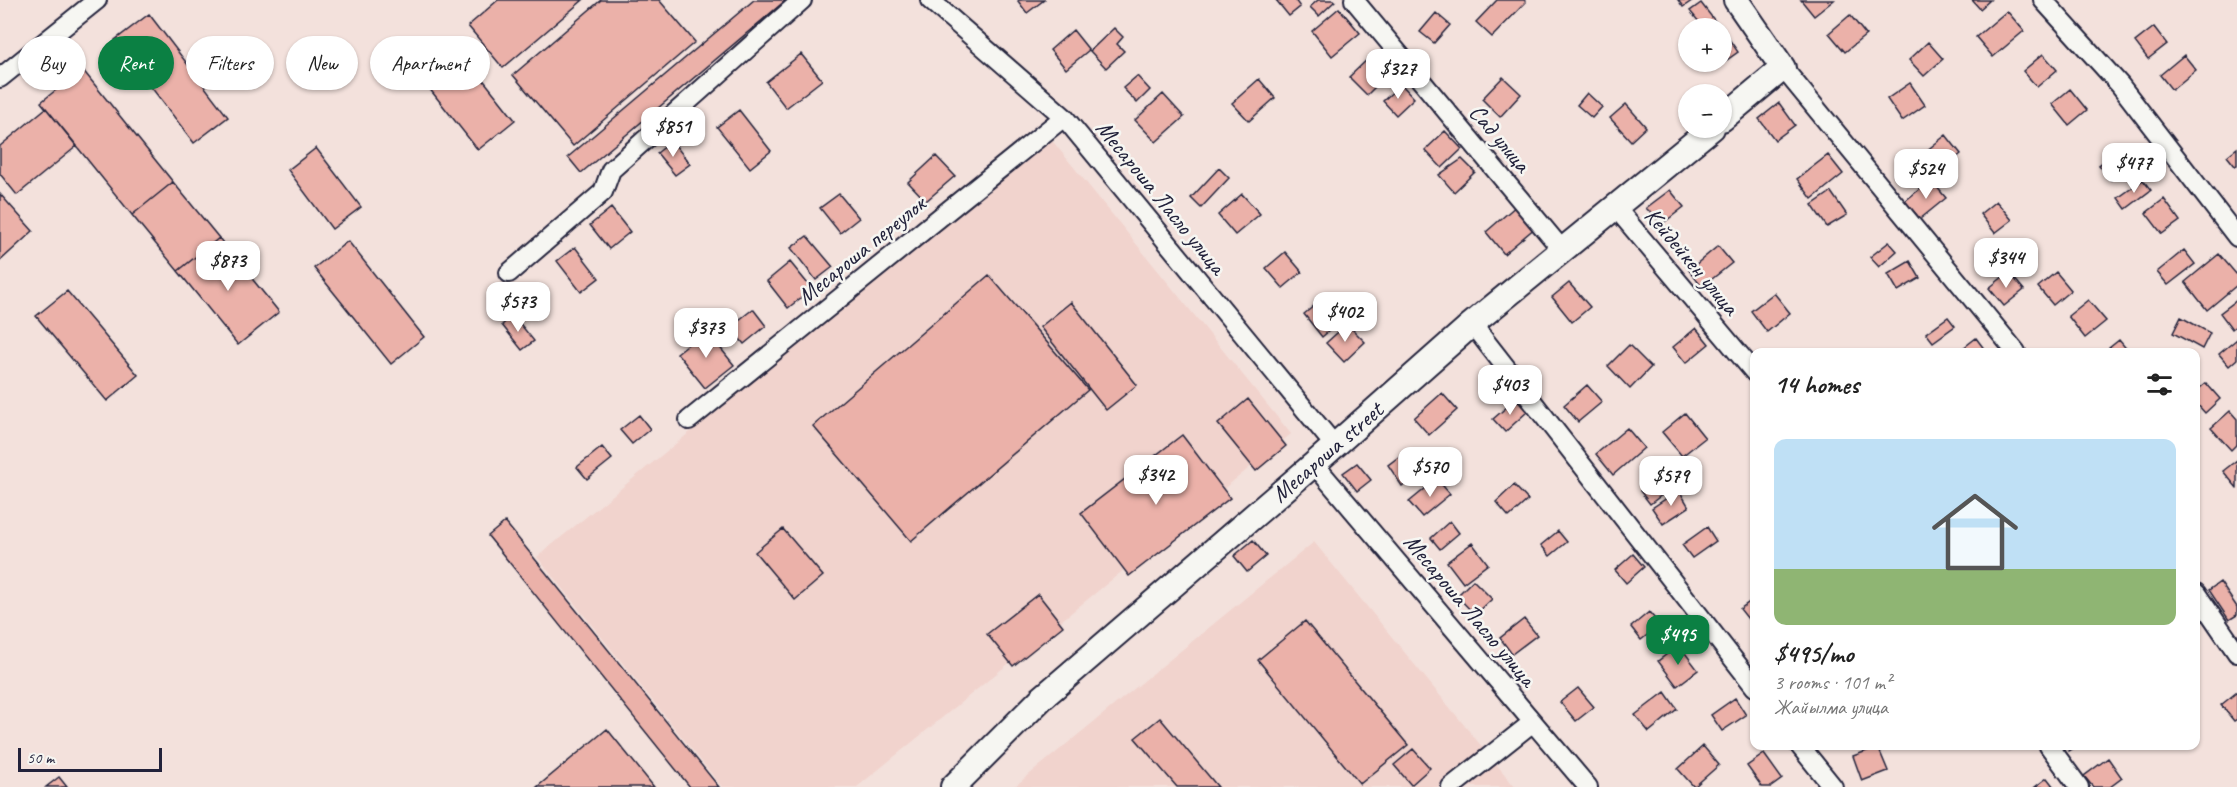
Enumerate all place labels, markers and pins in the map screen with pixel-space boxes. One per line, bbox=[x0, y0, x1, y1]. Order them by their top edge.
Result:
pin: $327 bbox=[1362, 49, 1434, 100]
pin: $851 bbox=[637, 107, 709, 158]
pin: $477 bbox=[2098, 143, 2170, 194]
pin: $524 bbox=[1890, 149, 1962, 200]
pin: $344 bbox=[1970, 238, 2042, 289]
pin: $873 bbox=[192, 241, 264, 292]
pin: $573 bbox=[482, 282, 554, 333]
pin: $402 bbox=[1309, 292, 1381, 343]
pin: $373 bbox=[670, 308, 742, 359]
pin: $403 bbox=[1474, 365, 1546, 416]
pin: $570 bbox=[1394, 447, 1466, 498]
pin: $342 bbox=[1120, 455, 1192, 506]
pin: $579 bbox=[1635, 456, 1707, 507]
pin: $495 bbox=[1642, 615, 1714, 666]

